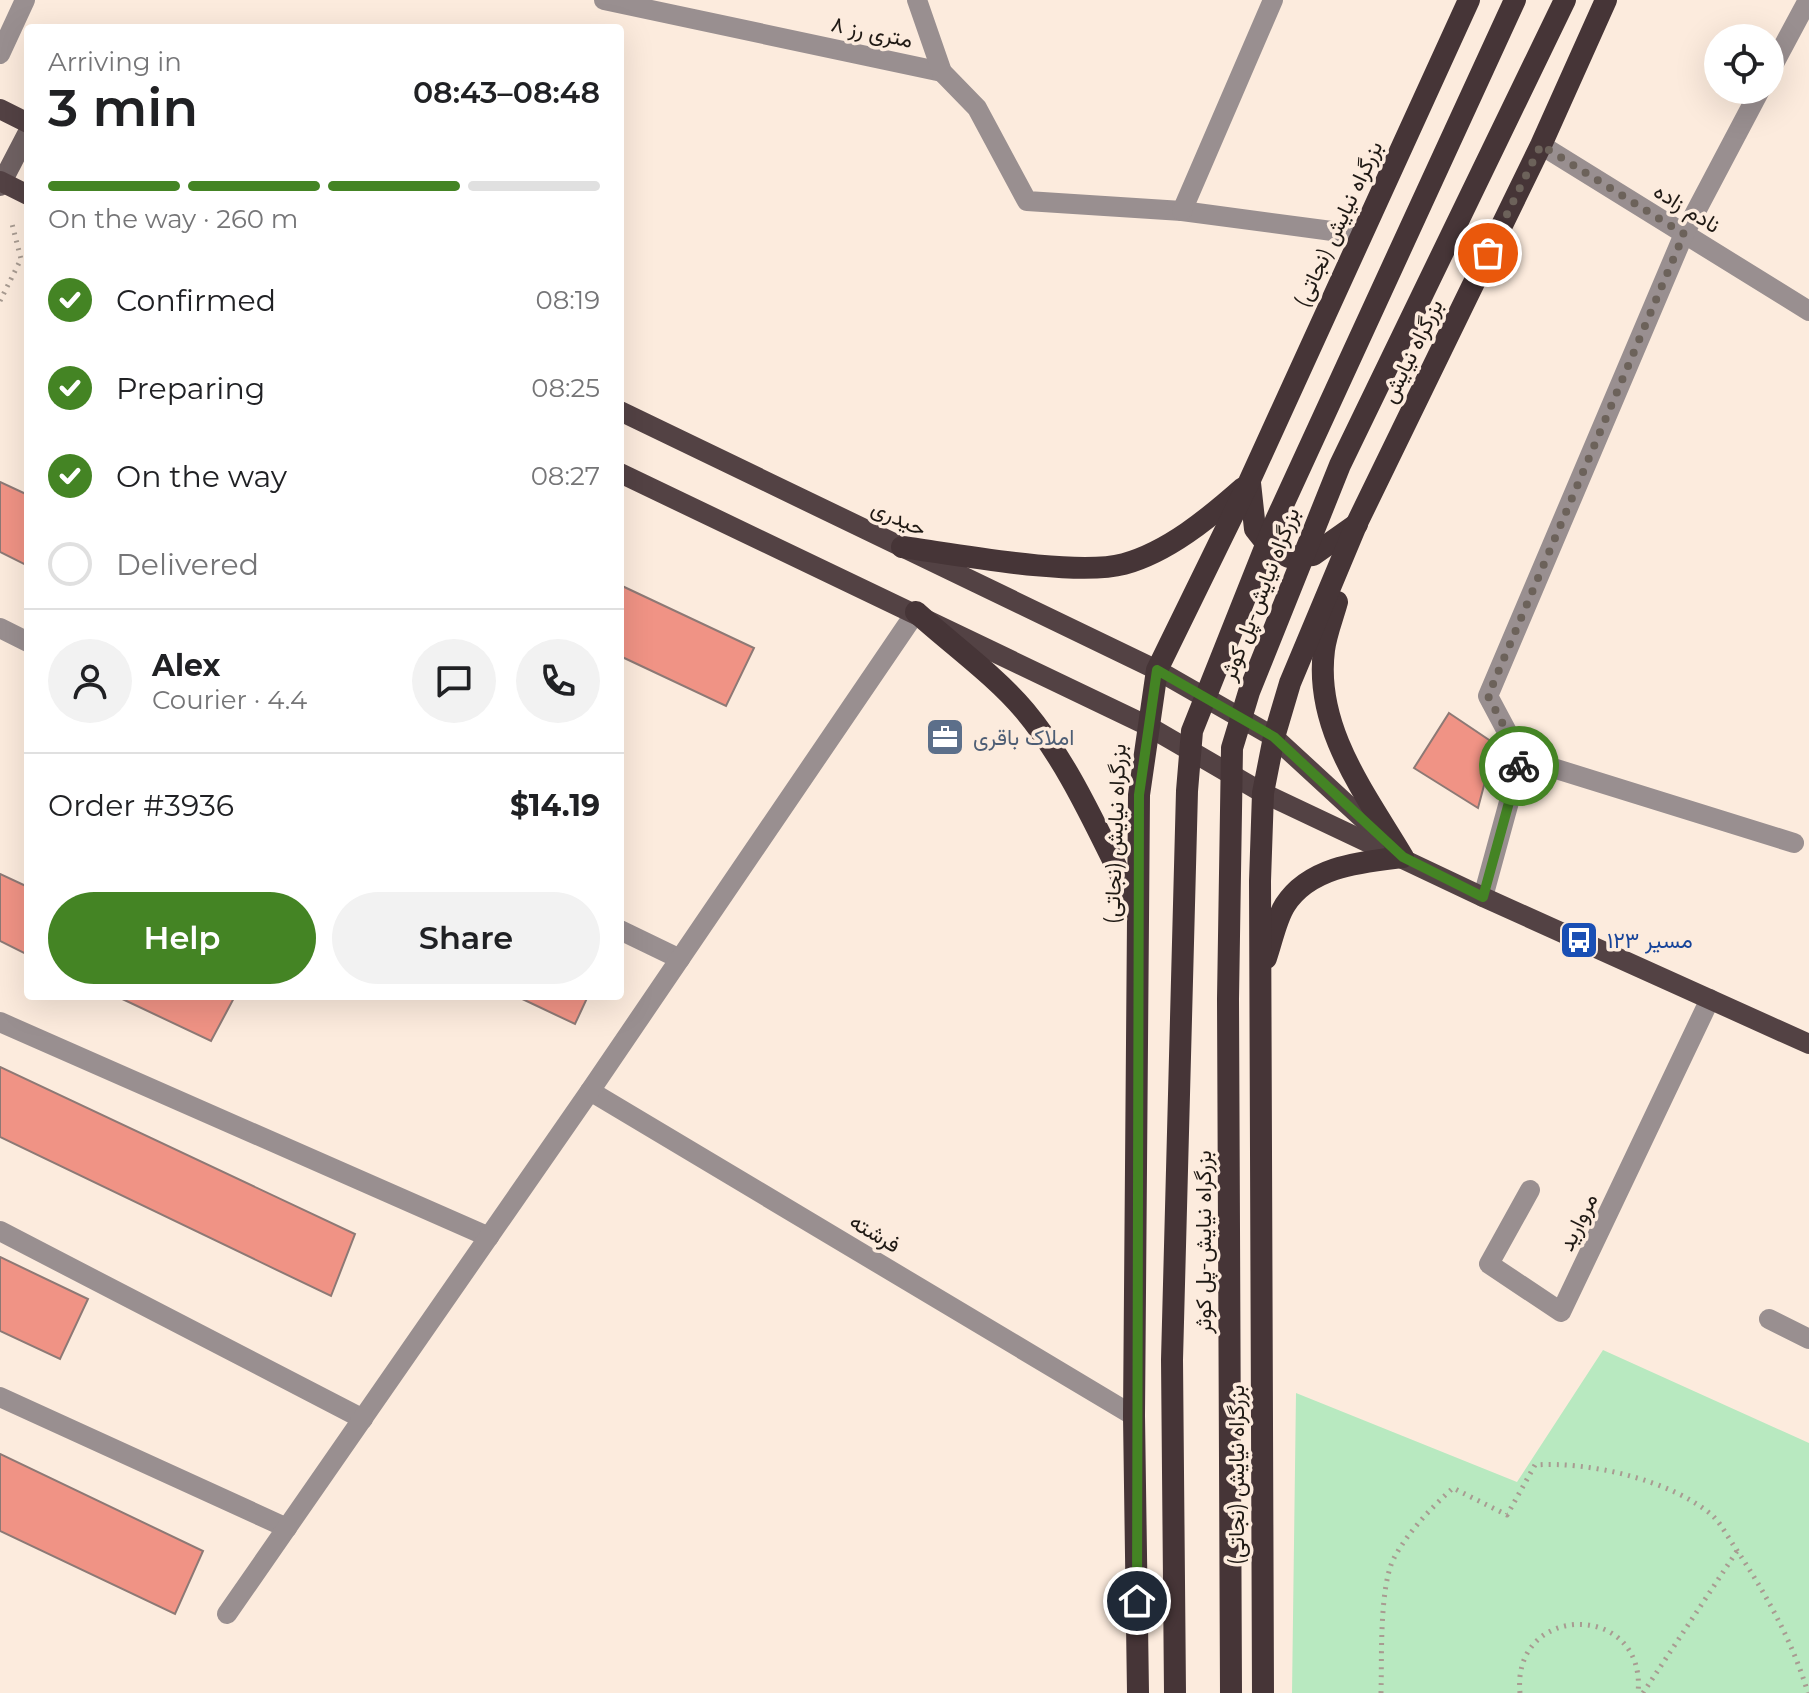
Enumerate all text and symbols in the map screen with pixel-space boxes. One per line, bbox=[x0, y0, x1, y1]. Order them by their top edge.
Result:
street label: ۸ متری رز bbox=[829, 10, 915, 54]
map controls bbox=[1704, 24, 1784, 104]
button: locate bbox=[1704, 24, 1784, 104]
text: Arriving in bbox=[48, 46, 182, 78]
text: 08:43–08:48 bbox=[413, 74, 600, 111]
text: 3 min bbox=[48, 76, 198, 139]
street label: بزرگراه نیایش (نجاتی) bbox=[1288, 137, 1388, 311]
street label: نادم زاده bbox=[1648, 177, 1725, 240]
text: On the way · 260 m bbox=[48, 203, 298, 235]
pin bbox=[1454, 219, 1522, 287]
icon: bag bbox=[1466, 231, 1510, 275]
icon: check bbox=[48, 278, 92, 322]
text: Confirmed bbox=[116, 282, 276, 319]
text: 08:19 bbox=[535, 284, 600, 316]
street label: بزرگراه نیایش bbox=[1375, 295, 1449, 407]
icon: check bbox=[48, 366, 92, 410]
text: Preparing bbox=[116, 370, 265, 407]
text: 08:25 bbox=[531, 372, 600, 404]
icon: check bbox=[48, 454, 92, 498]
text: On the way bbox=[116, 458, 287, 495]
text: 08:27 bbox=[531, 460, 600, 492]
street label: حیدری bbox=[867, 494, 931, 542]
street label: بزرگراه نیایش-پل کوثر bbox=[1214, 504, 1306, 686]
text: Delivered bbox=[116, 546, 259, 583]
button: person bbox=[48, 639, 132, 723]
button: chat bbox=[412, 639, 496, 723]
button: phone bbox=[516, 639, 600, 723]
text: Alex bbox=[152, 647, 220, 684]
text: Courier · 4.4 bbox=[152, 684, 307, 716]
office icon: املاک باقری bbox=[924, 716, 966, 758]
place label: املاک باقری bbox=[973, 724, 1074, 751]
courier bbox=[1479, 726, 1559, 806]
street label: بزرگراه نیایش (نجاتی) bbox=[1098, 743, 1132, 925]
icon: bike bbox=[1497, 744, 1541, 788]
text: Order #3936 bbox=[48, 787, 234, 824]
text: $14.19 bbox=[510, 787, 600, 824]
button: Help bbox=[48, 892, 316, 984]
button: Share bbox=[332, 892, 600, 984]
bus stop icon: مسیر ۱۲۳ bbox=[1558, 919, 1600, 961]
place label: مسیر ۱۲۳ bbox=[1607, 927, 1693, 954]
street label: بزرگراه نیایش-پل کوثر bbox=[1190, 1150, 1218, 1335]
street label: مروارید bbox=[1553, 1189, 1603, 1255]
street label: فرشته bbox=[845, 1208, 905, 1258]
street label: بزرگراه نیایش (نجاتی) bbox=[1223, 1385, 1250, 1565]
pin bbox=[1103, 1567, 1171, 1635]
icon: home bbox=[1115, 1579, 1159, 1623]

